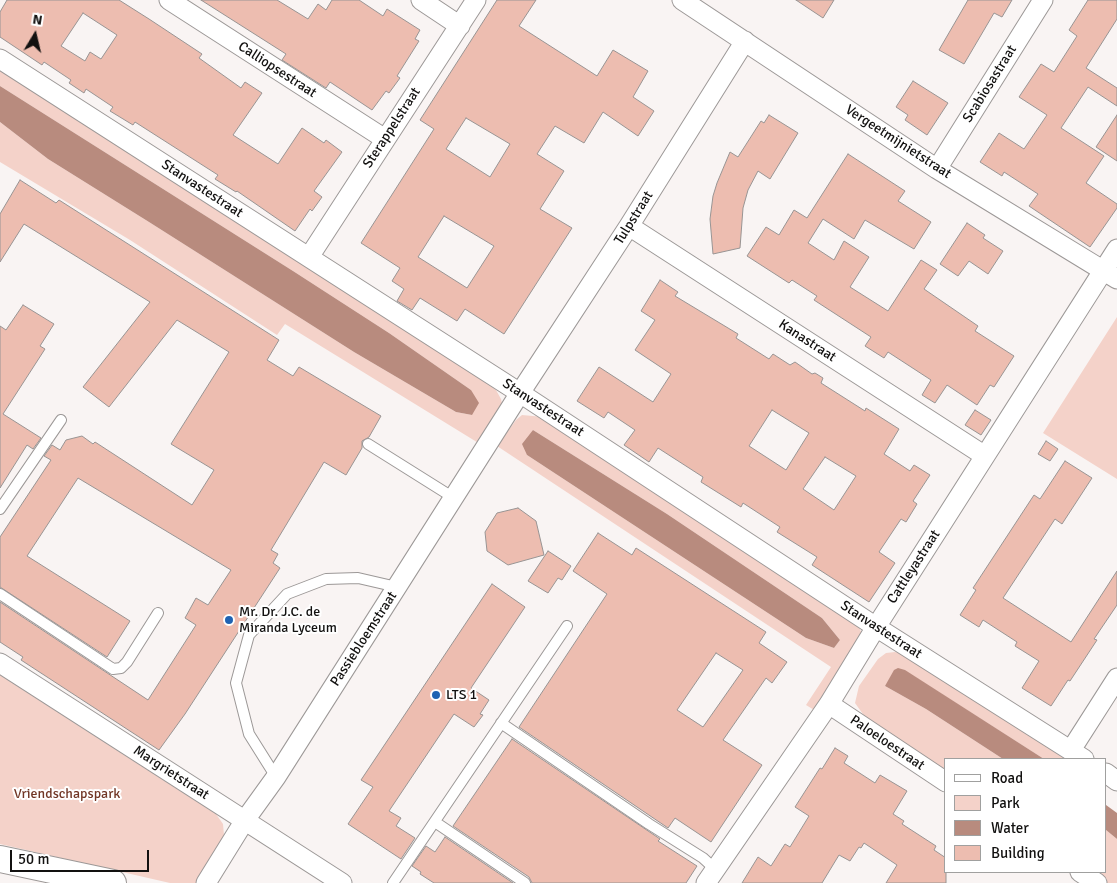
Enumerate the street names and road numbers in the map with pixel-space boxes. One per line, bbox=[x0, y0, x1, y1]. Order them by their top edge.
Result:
street label: Calliopsestraat bbox=[235, 38, 319, 102]
street label: Scabiosastraat bbox=[960, 42, 1020, 126]
street label: Sterappelstraat bbox=[360, 85, 424, 171]
street label: Vergeetmijnietstraat bbox=[842, 101, 954, 183]
street label: Stanvastestraat bbox=[158, 156, 246, 222]
street label: Tulpstraat bbox=[611, 188, 657, 248]
street label: Kanastraat bbox=[775, 316, 839, 366]
street label: Stanvastestraat bbox=[499, 375, 587, 441]
street label: Cattleyastraat bbox=[884, 527, 944, 607]
street label: Passiebloemstraat bbox=[327, 588, 401, 690]
street label: Stanvastestraat bbox=[837, 597, 925, 663]
street label: Paloeloestraat bbox=[847, 712, 927, 774]
street label: Margrietstraat bbox=[130, 742, 212, 804]

